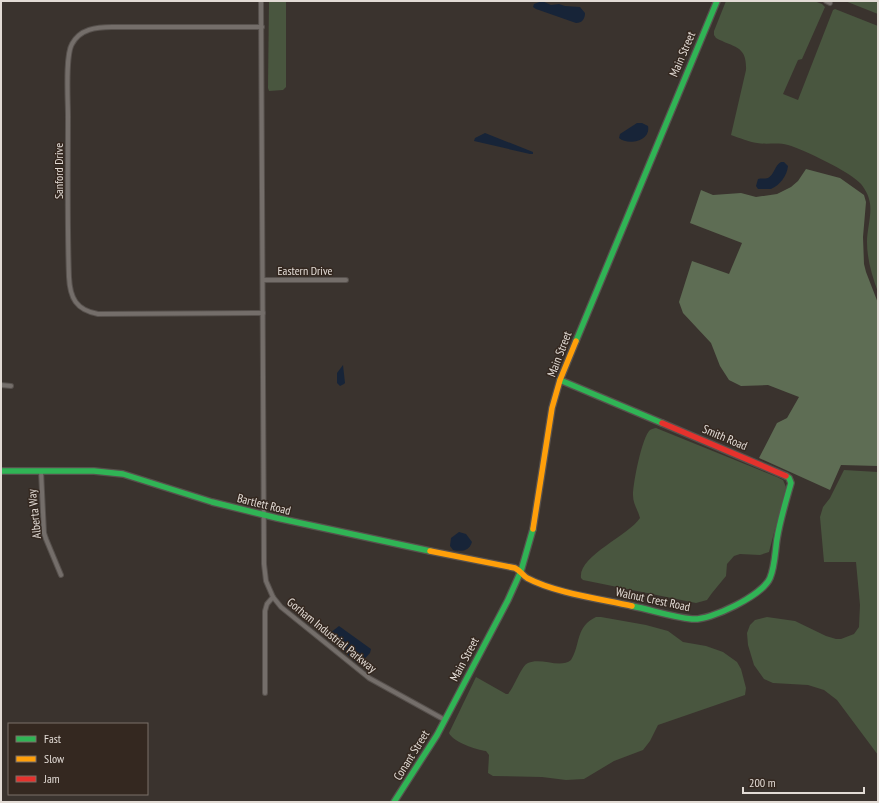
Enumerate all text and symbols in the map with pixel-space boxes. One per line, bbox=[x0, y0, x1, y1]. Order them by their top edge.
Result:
street label: Main Street bbox=[666, 28, 698, 79]
street label: Sanford Drive bbox=[51, 143, 66, 199]
street label: Eastern Drive bbox=[277, 263, 333, 278]
street label: Main Street bbox=[543, 328, 575, 379]
street label: Smith Road bbox=[700, 421, 750, 453]
street label: Alberta Way bbox=[24, 488, 44, 539]
street label: Bartlett Road bbox=[236, 490, 292, 518]
street label: Walnut Crest Road bbox=[615, 584, 691, 614]
street label: Gorham Industrial Parkway bbox=[284, 594, 380, 676]
street label: Main Street bbox=[446, 634, 482, 684]
legend bbox=[8, 723, 148, 795]
street label: Conant Street bbox=[390, 727, 433, 783]
text: Fast bbox=[44, 731, 62, 746]
text: Slow bbox=[44, 751, 65, 766]
scale bar bbox=[743, 769, 864, 795]
text: Jam bbox=[43, 771, 60, 786]
text: 200 m bbox=[749, 775, 776, 790]

